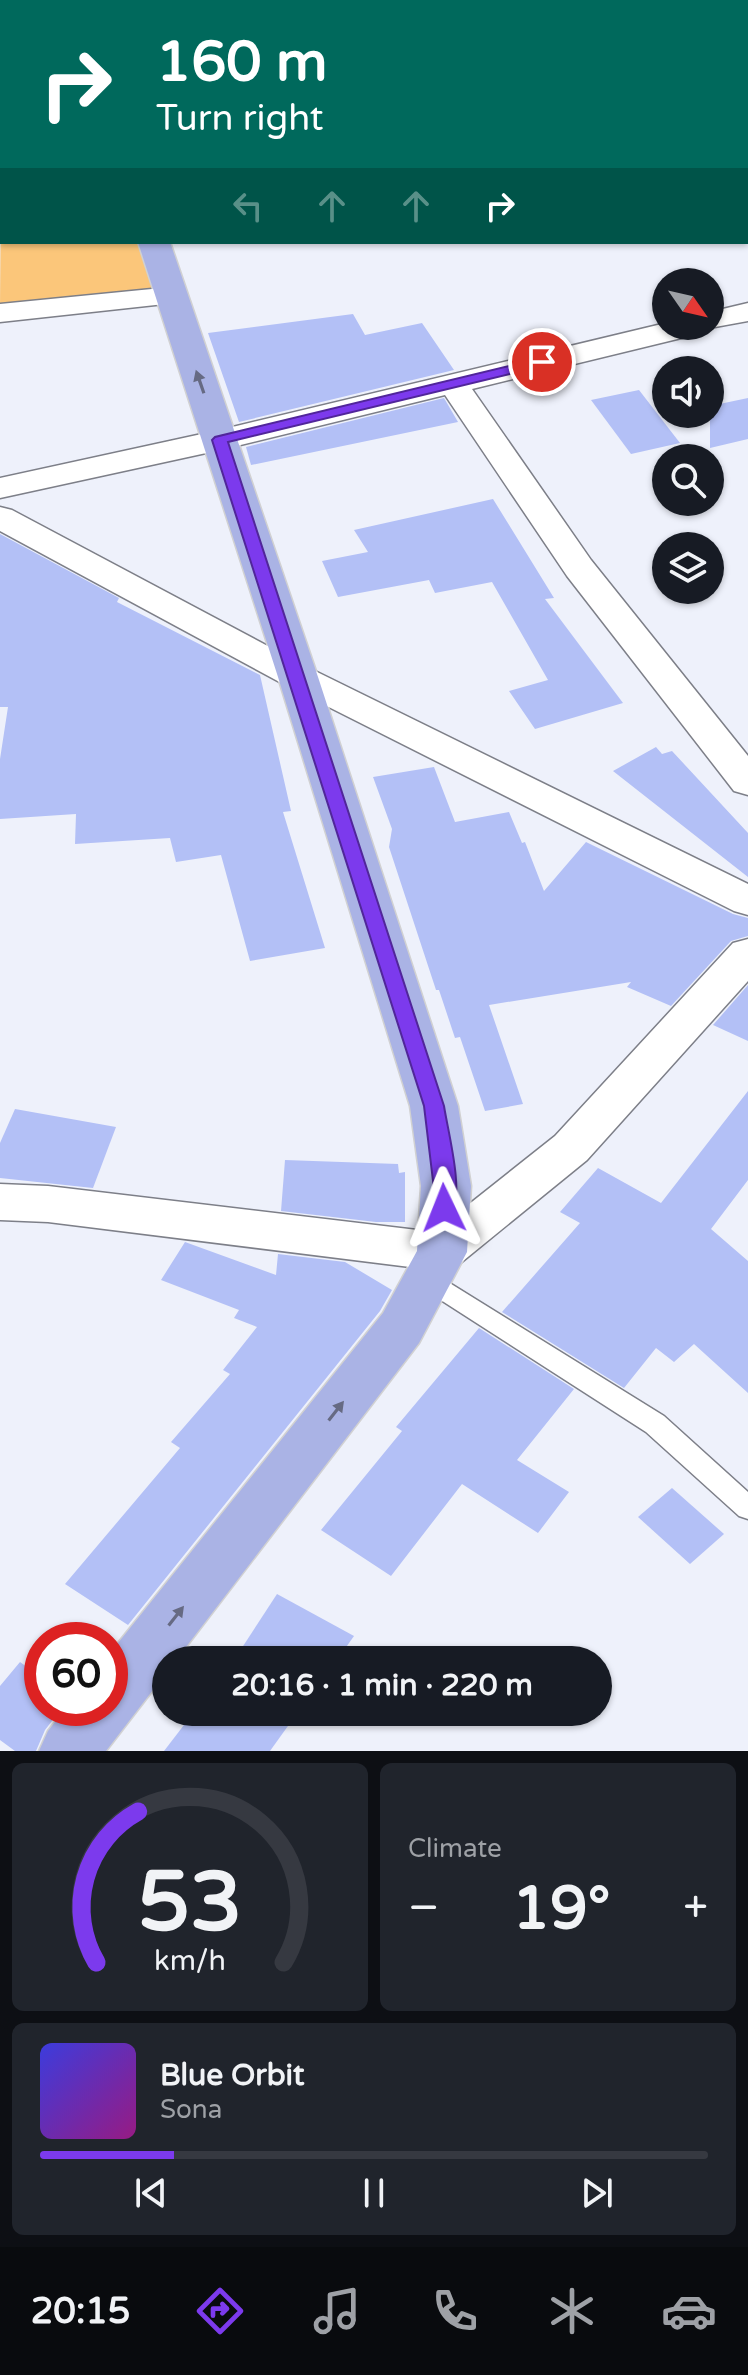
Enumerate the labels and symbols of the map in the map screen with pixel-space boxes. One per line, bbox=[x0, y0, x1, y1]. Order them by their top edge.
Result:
north arrow bbox=[652, 268, 724, 340]
pin bbox=[508, 328, 576, 396]
one-way arrow bbox=[194, 369, 206, 393]
position arrow bbox=[402, 1166, 486, 1250]
one-way arrow bbox=[328, 1401, 344, 1421]
one-way arrow bbox=[167, 1606, 183, 1626]
speed limit sign: 60 bbox=[24, 1622, 128, 1726]

